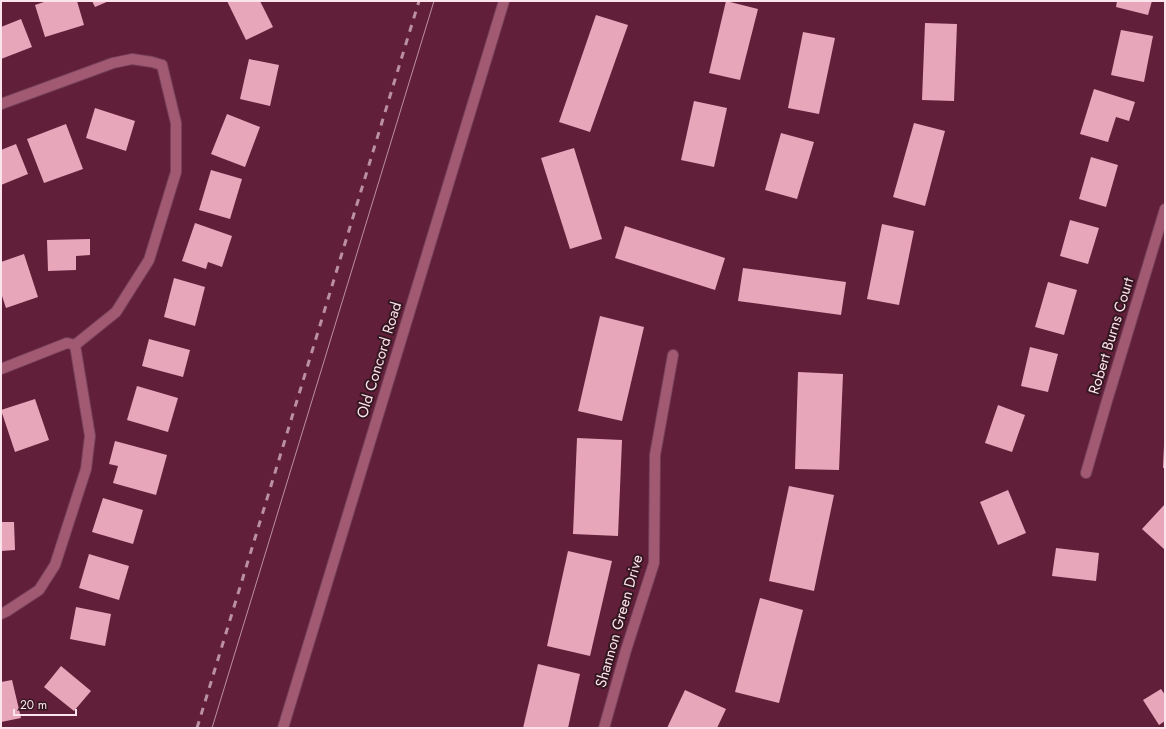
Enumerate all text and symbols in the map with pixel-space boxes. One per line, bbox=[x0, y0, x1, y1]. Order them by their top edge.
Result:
street label: Robert Burns Court bbox=[1083, 275, 1139, 397]
street label: Old Concord Road bbox=[351, 299, 407, 421]
street label: Shannon Green Drive bbox=[589, 552, 649, 690]
scale bar bbox=[14, 691, 76, 717]
text: 20 m bbox=[20, 696, 47, 714]

